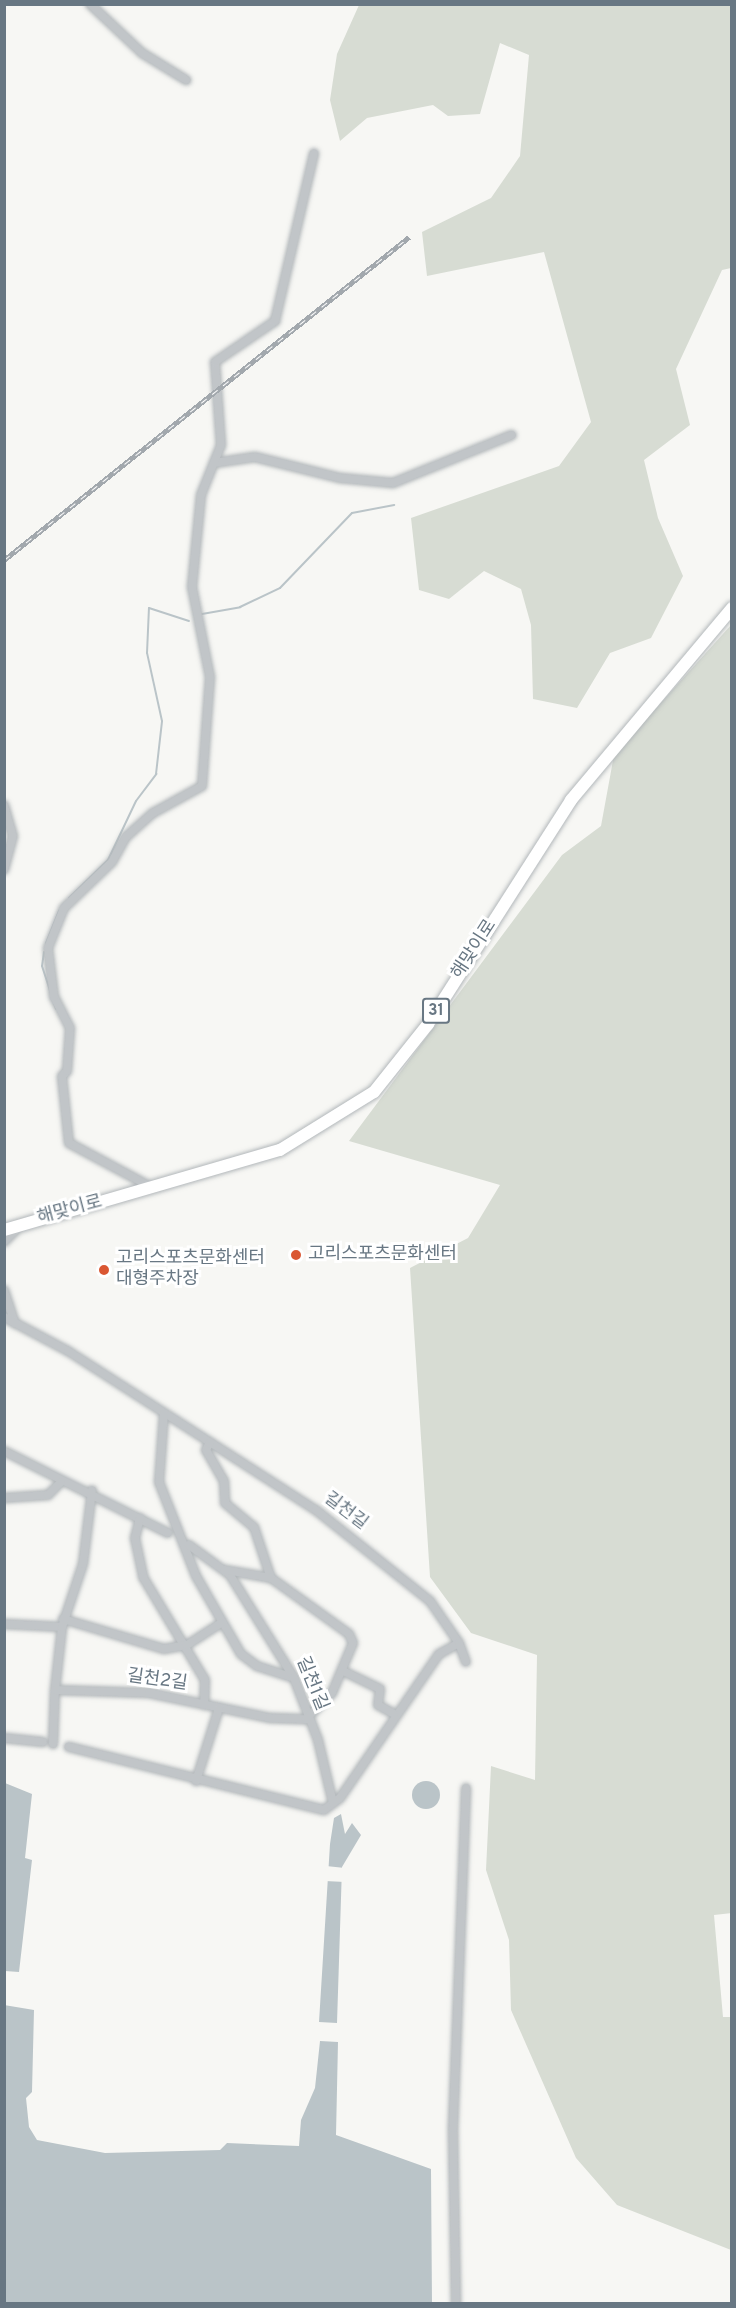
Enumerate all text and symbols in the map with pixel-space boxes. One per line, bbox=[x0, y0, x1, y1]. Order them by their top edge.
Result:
street label: 해맞이로 bbox=[448, 916, 502, 984]
road number: 31 bbox=[421, 998, 451, 1024]
street label: 해맞이로 bbox=[35, 1192, 105, 1230]
place label: 고리스포츠문화센터 bbox=[308, 1244, 457, 1266]
marker: 고리스포츠문화센터 bbox=[289, 1248, 303, 1262]
place label: 고리스포츠문화센터 대형주차장 bbox=[116, 1249, 265, 1292]
marker: 고리스포츠문화센터 대형주차장 bbox=[97, 1263, 111, 1277]
street label: 길천길 bbox=[319, 1488, 371, 1536]
street label: 길천1길 bbox=[290, 1654, 332, 1714]
street label: 길천2길 bbox=[125, 1666, 189, 1696]

